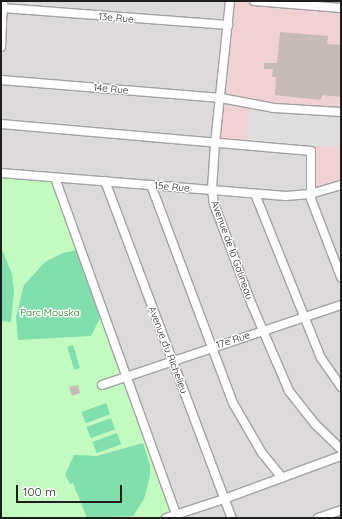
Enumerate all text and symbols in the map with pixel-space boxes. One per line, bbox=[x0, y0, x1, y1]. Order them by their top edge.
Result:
street label: 13e Rue bbox=[98, 10, 134, 26]
street label: 14e Rue bbox=[93, 81, 129, 97]
street label: 15e Rue bbox=[154, 179, 190, 195]
street label: Avenue de la Gatineau bbox=[209, 199, 255, 301]
street label: Avenue du Richelieu bbox=[146, 305, 190, 395]
park label: Parc Mouska bbox=[20, 307, 80, 319]
street label: 17e Rue bbox=[214, 329, 252, 351]
scale bar bbox=[18, 477, 124, 503]
text: 100 m bbox=[23, 484, 56, 499]

